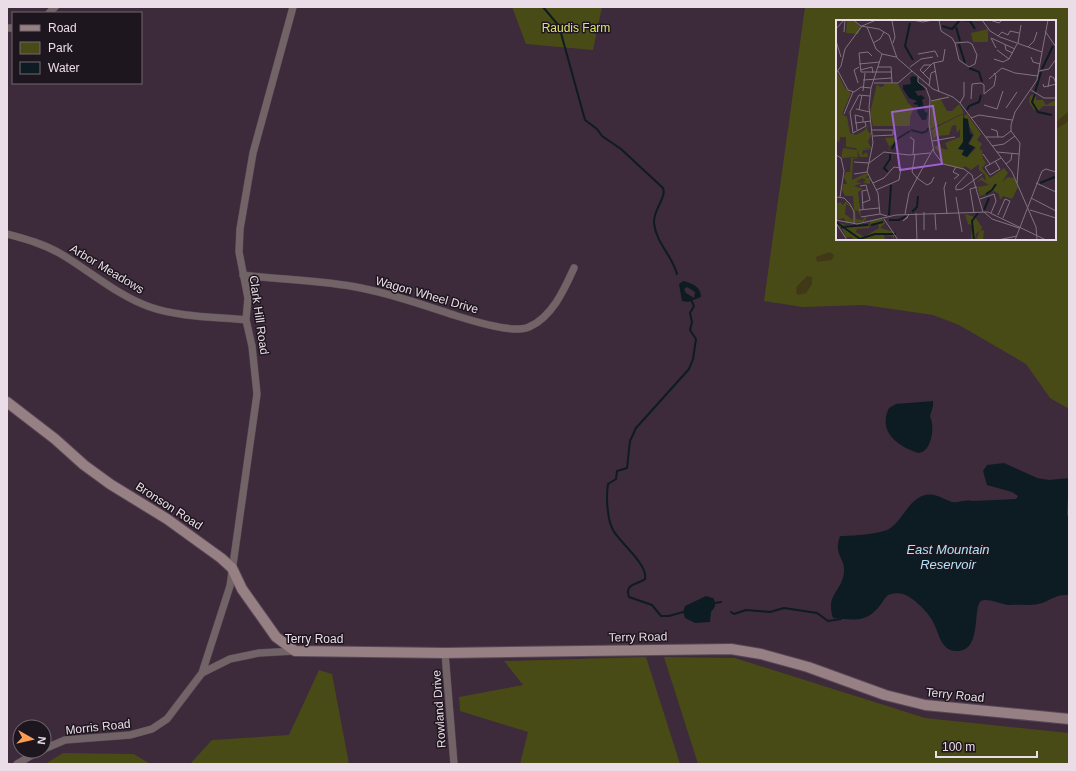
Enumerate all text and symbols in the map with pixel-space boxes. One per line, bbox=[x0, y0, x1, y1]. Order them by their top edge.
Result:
legend bbox=[12, 12, 142, 84]
inset map bbox=[836, 20, 1056, 240]
text: Road bbox=[48, 21, 77, 35]
park label: Raudis Farm bbox=[542, 21, 610, 35]
text: Park bbox=[48, 41, 74, 55]
text: Water bbox=[48, 61, 80, 75]
street label: Arbor Meadows bbox=[67, 241, 147, 297]
street label: Clark Hill Road bbox=[246, 274, 272, 356]
street label: Wagon Wheel Drive bbox=[374, 274, 480, 316]
street label: Bronson Road bbox=[133, 479, 205, 533]
water label: East Mountain Reservoir bbox=[906, 542, 990, 572]
street label: Terry Road bbox=[609, 629, 667, 645]
street label: Terry Road bbox=[285, 632, 343, 646]
street label: Rowland Drive bbox=[429, 669, 449, 748]
street label: Terry Road bbox=[925, 685, 985, 705]
street label: Morris Road bbox=[65, 717, 131, 737]
north arrow bbox=[12, 719, 52, 759]
scale bar bbox=[936, 733, 1037, 759]
text: N bbox=[35, 736, 48, 745]
text: 100 m bbox=[942, 740, 975, 754]

